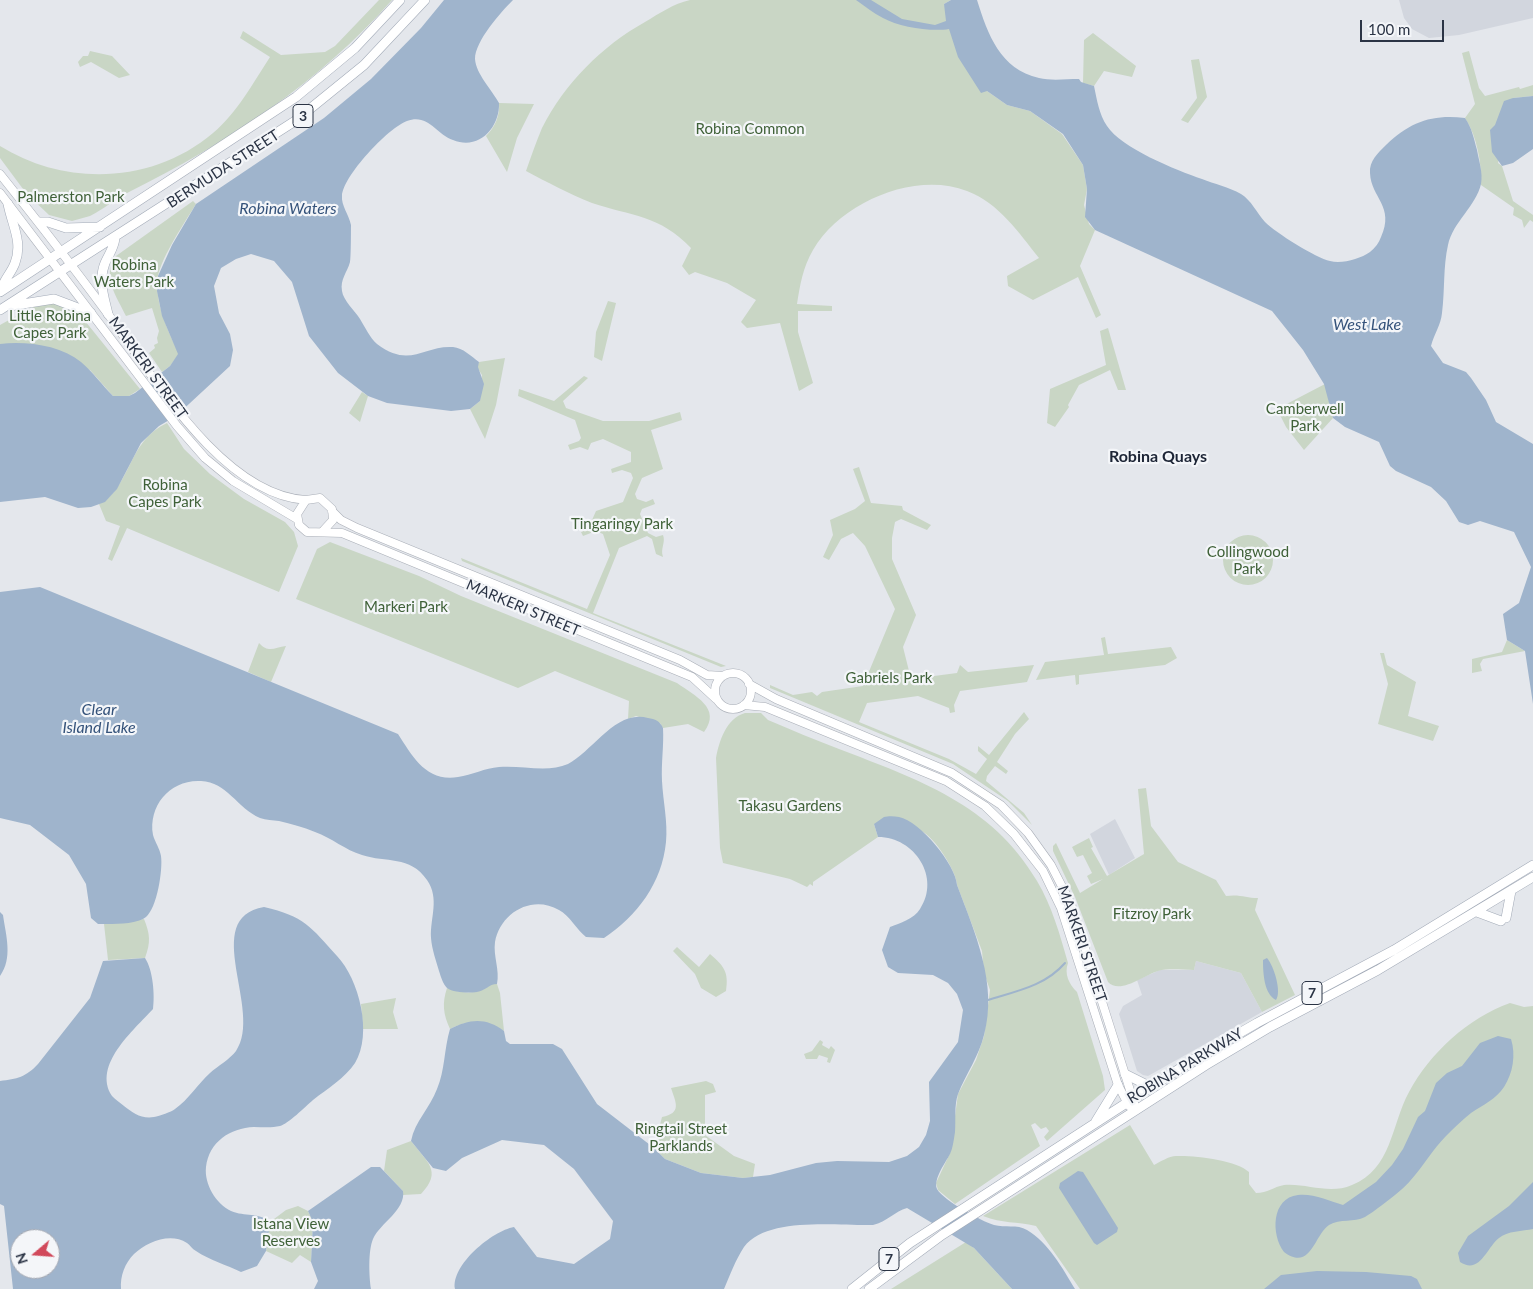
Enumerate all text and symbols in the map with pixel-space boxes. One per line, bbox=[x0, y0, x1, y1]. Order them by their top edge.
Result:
scale bar bbox=[1363, 10, 1447, 42]
text: 100 m bbox=[1368, 20, 1410, 38]
road number: 3 bbox=[293, 104, 313, 128]
park label: Robina Common bbox=[695, 120, 805, 138]
street label: BERMUDA STREET bbox=[163, 126, 283, 212]
park label: Palmerston Park bbox=[17, 188, 125, 206]
water label: Robina Waters bbox=[239, 199, 337, 219]
park label: Robina Waters Park bbox=[94, 256, 174, 291]
park label: Little Robina Capes Park bbox=[9, 307, 91, 342]
street label: MARKERI STREET bbox=[105, 313, 191, 423]
water label: West Lake bbox=[1333, 315, 1401, 335]
park label: Camberwell Park bbox=[1266, 400, 1344, 435]
district label: Robina Quays bbox=[1109, 447, 1207, 467]
park label: Robina Capes Park bbox=[128, 476, 202, 511]
park label: Tingaringy Park bbox=[571, 515, 673, 533]
park label: Collingwood Park bbox=[1207, 543, 1289, 578]
street label: MARKERI STREET bbox=[463, 576, 583, 640]
park label: Markeri Park bbox=[364, 598, 448, 616]
park label: Gabriels Park bbox=[846, 669, 932, 687]
water label: Clear Island Lake bbox=[62, 700, 136, 738]
park label: Takasu Gardens bbox=[738, 797, 842, 815]
street label: MARKERI STREET bbox=[1054, 883, 1110, 1005]
park label: Fitzroy Park bbox=[1113, 905, 1191, 923]
road number: 7 bbox=[1302, 981, 1322, 1004]
street label: ROBINA PARKWAY bbox=[1124, 1024, 1246, 1108]
park label: Ringtail Street Parklands bbox=[635, 1120, 727, 1155]
park label: Istana View Reserves bbox=[253, 1215, 329, 1250]
north arrow bbox=[10, 1229, 60, 1279]
road number: 7 bbox=[879, 1248, 899, 1270]
text: N bbox=[11, 1251, 31, 1266]

